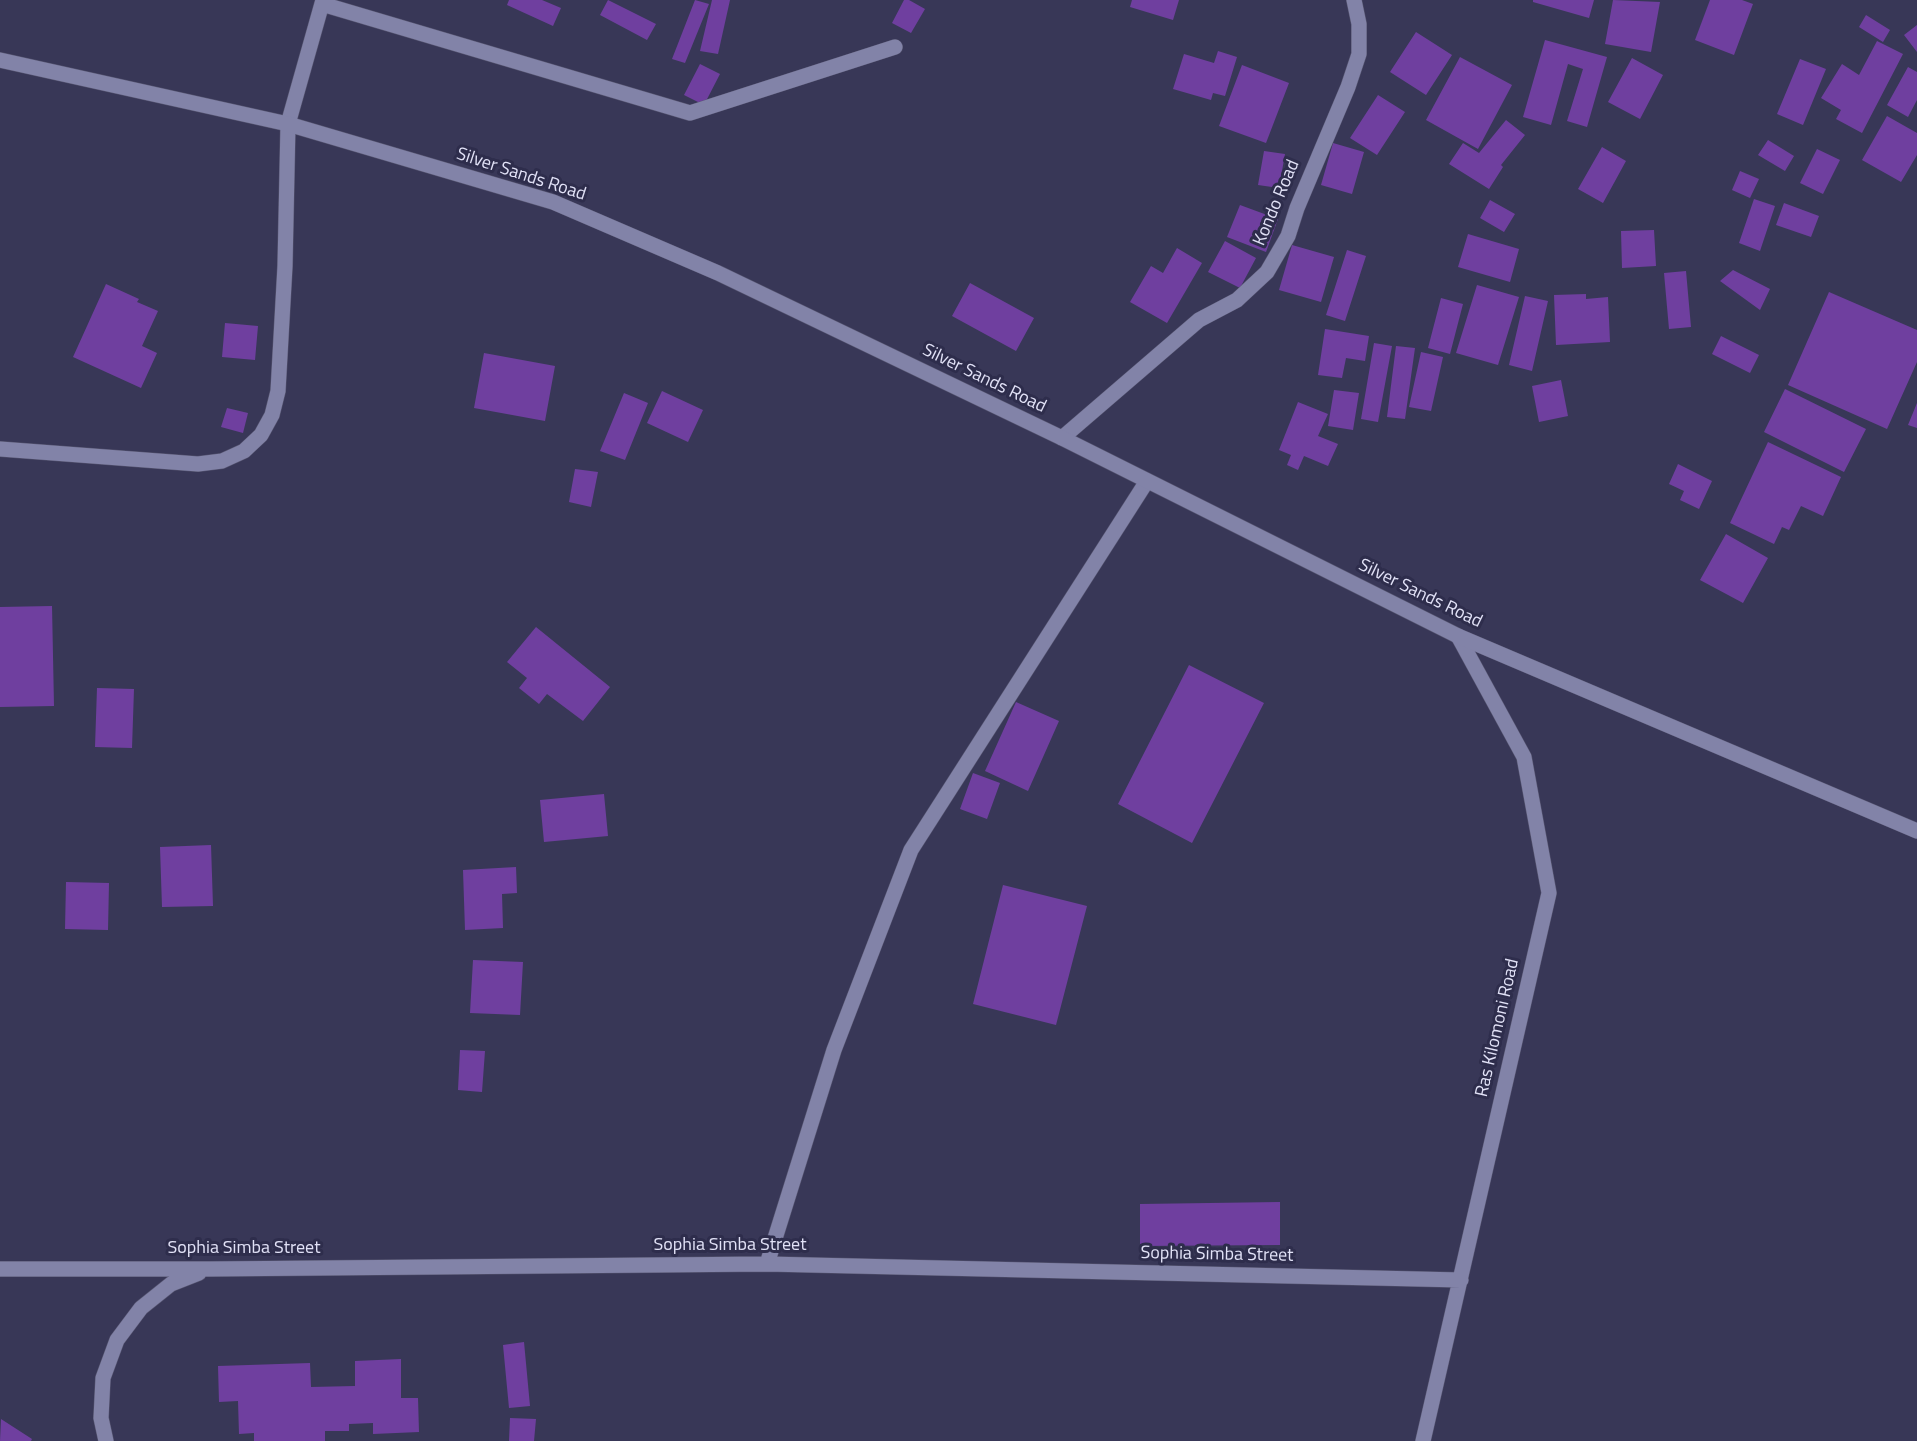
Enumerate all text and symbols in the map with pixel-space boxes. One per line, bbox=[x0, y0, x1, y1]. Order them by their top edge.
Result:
street label: Silver Sands Road bbox=[454, 144, 588, 206]
street label: Kondo Road bbox=[1249, 157, 1305, 249]
street label: Silver Sands Road bbox=[919, 340, 1049, 418]
street label: Silver Sands Road bbox=[1355, 555, 1485, 633]
street label: Ras Kilomoni Road bbox=[1472, 957, 1524, 1099]
street label: Sophia Simba Street bbox=[654, 1235, 806, 1257]
street label: Sophia Simba Street bbox=[168, 1238, 320, 1260]
street label: Sophia Simba Street bbox=[1140, 1243, 1294, 1267]

